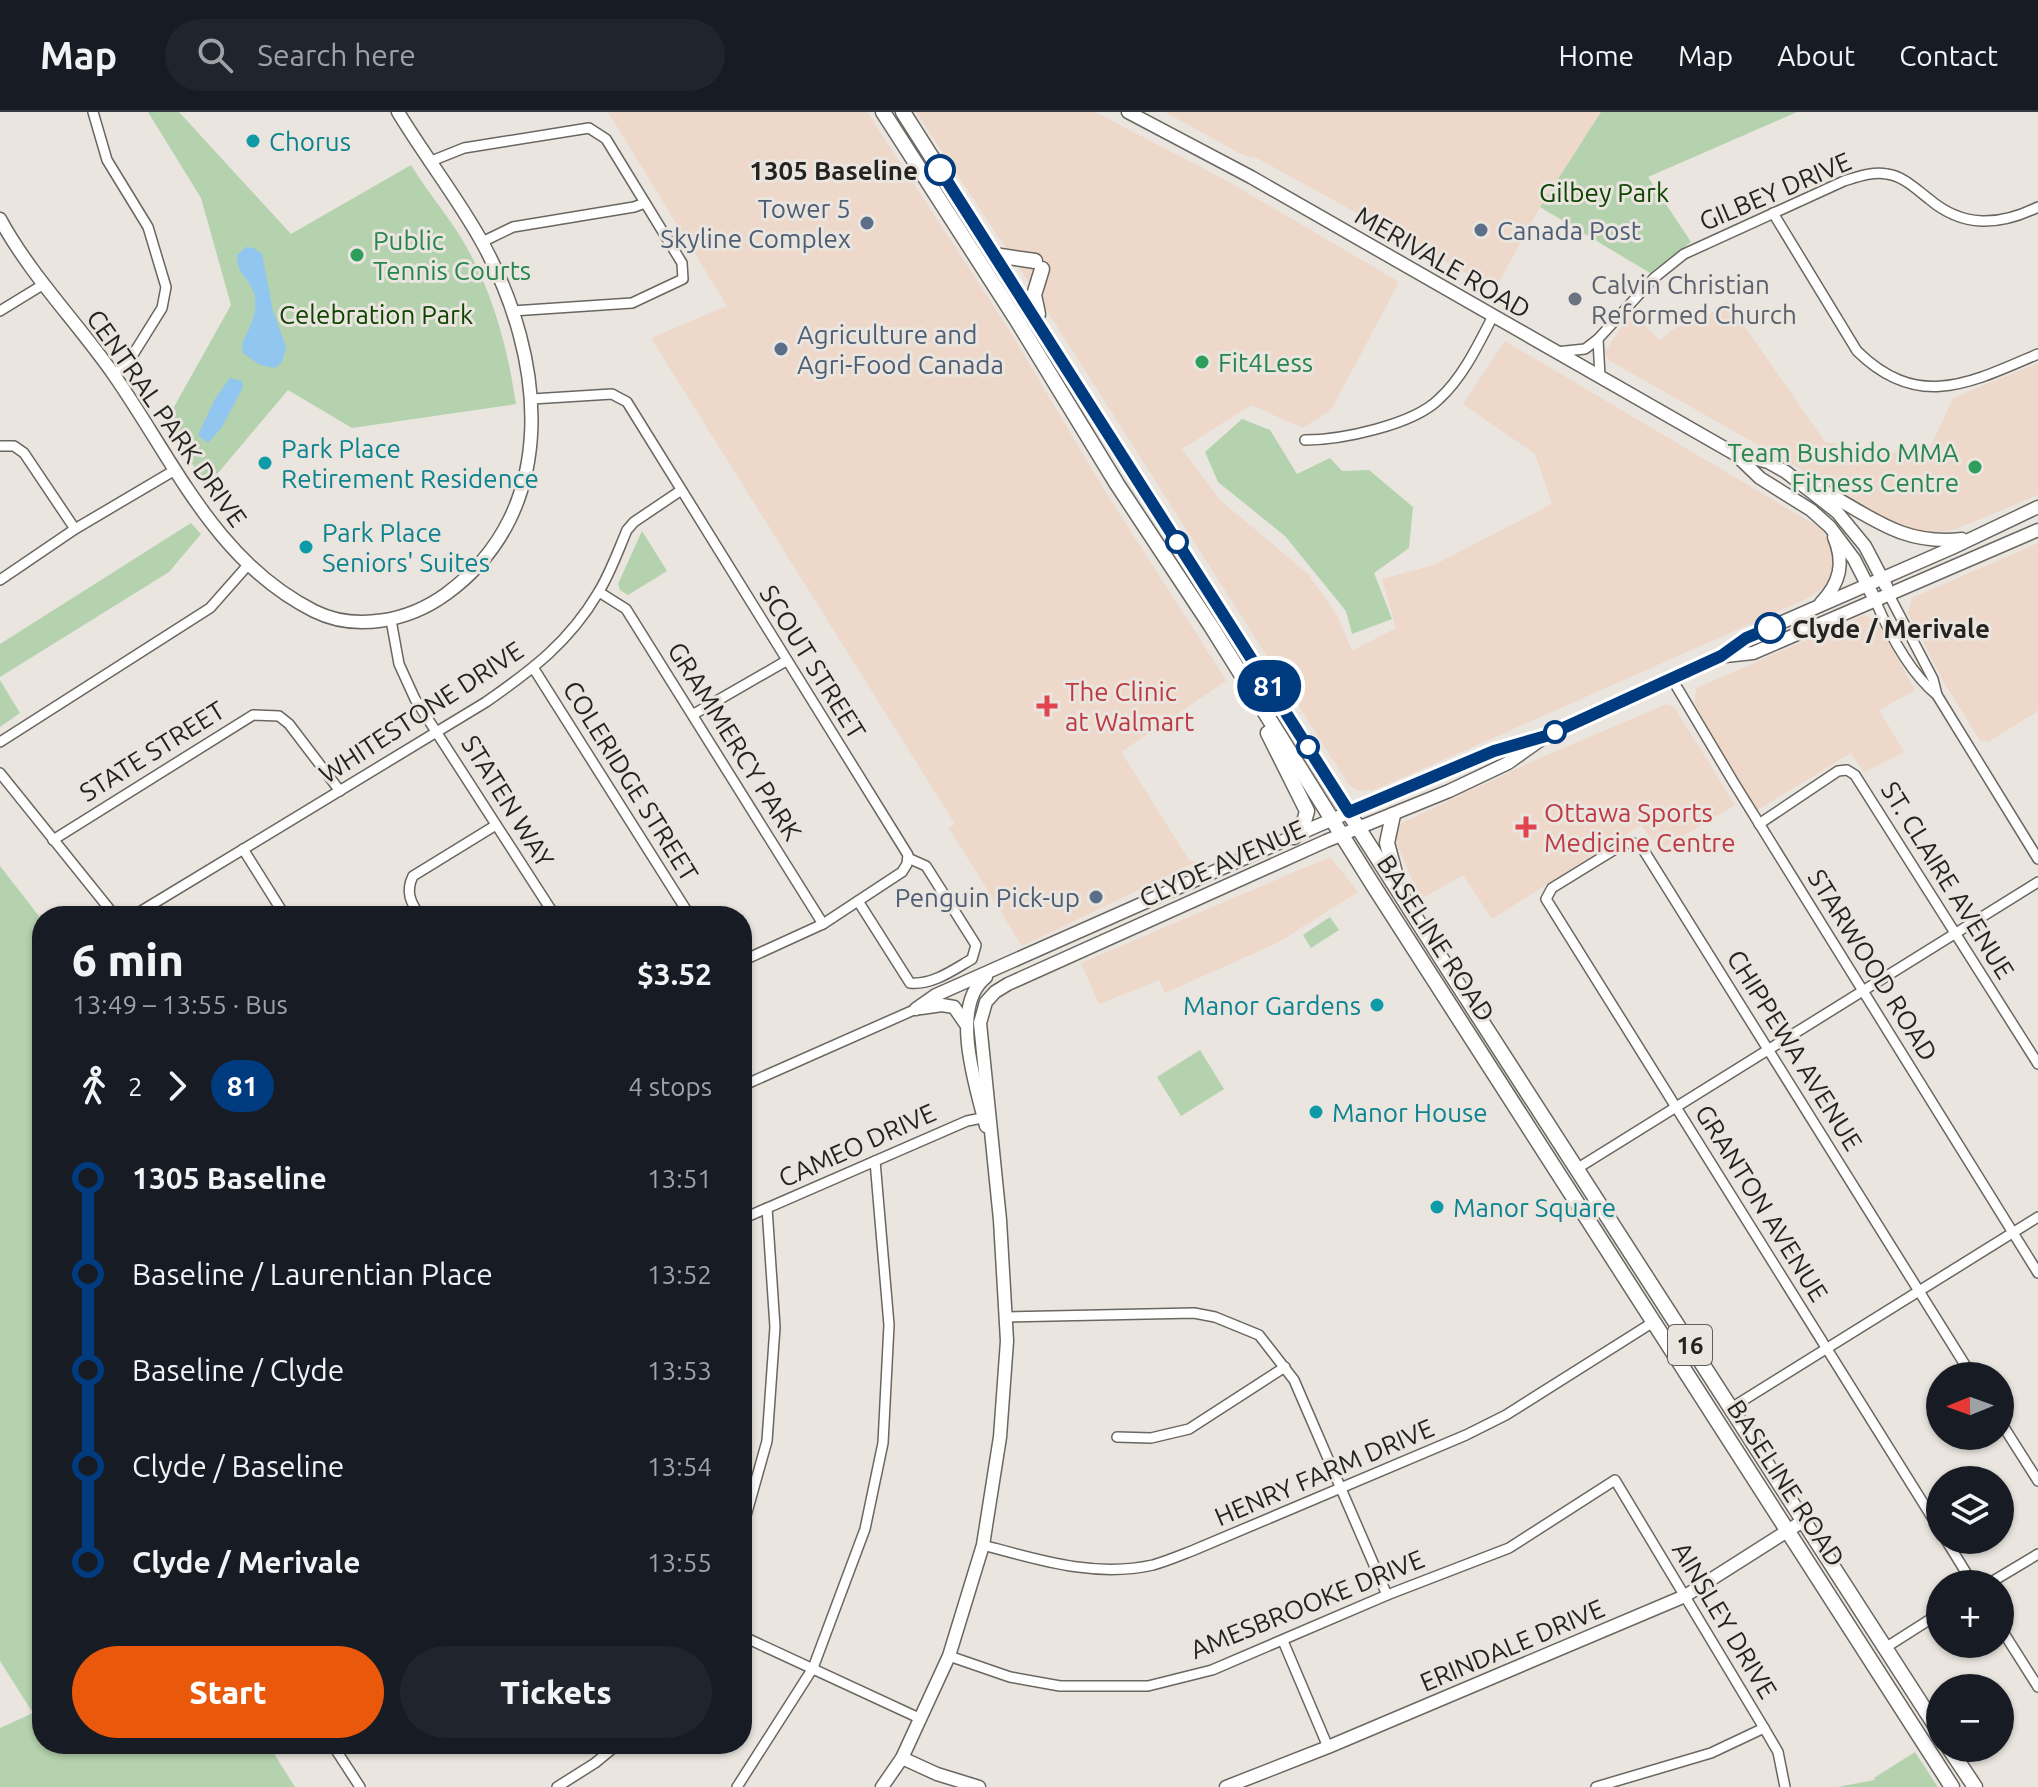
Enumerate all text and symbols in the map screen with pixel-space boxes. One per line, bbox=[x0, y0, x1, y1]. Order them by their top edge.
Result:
search box bbox=[165, 19, 725, 91]
icon: search bbox=[193, 33, 237, 77]
text: Map bbox=[40, 34, 117, 76]
text: Search here bbox=[257, 38, 416, 72]
text: Home bbox=[1559, 40, 1634, 71]
text: Map bbox=[1678, 40, 1733, 71]
text: About bbox=[1777, 40, 1855, 71]
text: Contact bbox=[1899, 40, 1998, 71]
place label: Chorus bbox=[269, 127, 351, 156]
marker: Chorus bbox=[244, 132, 262, 150]
street label: GILBEY DRIVE bbox=[1695, 146, 1855, 236]
marker: 1305 Baseline bbox=[925, 155, 955, 185]
place label: 1305 Baseline bbox=[749, 156, 918, 185]
park label: Gilbey Park bbox=[1539, 178, 1669, 207]
place label: Tower 5 Skyline Complex bbox=[660, 194, 851, 253]
street label: MERIVALE ROAD bbox=[1350, 200, 1536, 324]
marker: Tower 5 Skyline Complex bbox=[858, 214, 876, 232]
place label: Canada Post bbox=[1497, 216, 1641, 245]
marker: Canada Post bbox=[1472, 221, 1490, 239]
place label: Public Tennis Courts bbox=[373, 226, 531, 285]
marker: Public Tennis Courts bbox=[348, 246, 366, 264]
place label: Calvin Christian Reformed Church bbox=[1591, 270, 1797, 329]
marker: Calvin Christian Reformed Church bbox=[1566, 290, 1584, 308]
park label: Celebration Park bbox=[279, 300, 473, 329]
street label: CENTRAL PARK DRIVE bbox=[81, 304, 253, 532]
place label: Agriculture and Agri-Food Canada bbox=[797, 320, 1004, 379]
marker: Agriculture and Agri-Food Canada bbox=[772, 340, 790, 358]
place label: Fit4Less bbox=[1218, 348, 1313, 377]
marker: Fit4Less bbox=[1193, 353, 1211, 371]
place label: Park Place Retirement Residence bbox=[281, 434, 539, 493]
place label: Team Bushido MMA Fitness Centre bbox=[1727, 438, 1959, 497]
marker: Park Place Retirement Residence bbox=[256, 454, 274, 472]
marker: Team Bushido MMA Fitness Centre bbox=[1966, 458, 1984, 476]
place label: Park Place Seniors' Suites bbox=[322, 518, 490, 577]
unlabelled marker bbox=[1166, 531, 1188, 553]
marker: Park Place Seniors' Suites bbox=[297, 538, 315, 556]
street label: SCOUT STREET bbox=[754, 580, 872, 744]
marker: Clyde / Merivale bbox=[1755, 613, 1785, 643]
place label: Clyde / Merivale bbox=[1792, 614, 1990, 643]
street label: WHITESTONE DRIVE bbox=[314, 635, 528, 789]
street label: GRAMMERCY PARK bbox=[662, 637, 808, 845]
line badge: 81 bbox=[1233, 660, 1305, 712]
text: 81 bbox=[1253, 670, 1285, 701]
street label: COLERIDGE STREET bbox=[558, 676, 704, 886]
place label: The Clinic at Walmart bbox=[1065, 677, 1194, 736]
street label: STATE STREET bbox=[74, 695, 230, 807]
marker: The Clinic at Walmart bbox=[1036, 695, 1058, 717]
unlabelled marker bbox=[1544, 721, 1566, 743]
street label: STATEN WAY bbox=[456, 730, 560, 872]
unlabelled marker bbox=[1297, 736, 1319, 758]
street label: ST. CLAIRE AVENUE bbox=[1876, 776, 2020, 984]
place label: Ottawa Sports Medicine Centre bbox=[1544, 798, 1736, 857]
street label: CLYDE AVENUE bbox=[1135, 814, 1309, 912]
marker: Ottawa Sports Medicine Centre bbox=[1515, 816, 1537, 838]
street label: BASELINE ROAD bbox=[1371, 849, 1501, 1027]
street label: STARWOOD ROAD bbox=[1802, 864, 1944, 1066]
place label: Penguin Pick-up bbox=[895, 883, 1080, 912]
marker: Penguin Pick-up bbox=[1087, 888, 1105, 906]
text: 6 min bbox=[72, 935, 184, 984]
street label: CHIPPEWA AVENUE bbox=[1722, 945, 1868, 1155]
text: $3.52 bbox=[637, 957, 712, 991]
text: 13:49 – 13:55 · Bus bbox=[72, 990, 288, 1019]
place label: Manor Gardens bbox=[1183, 991, 1361, 1020]
marker: Manor Gardens bbox=[1368, 996, 1386, 1014]
icon: walk bbox=[72, 1064, 116, 1108]
icon: forward bbox=[155, 1064, 199, 1108]
text: 81 bbox=[227, 1070, 258, 1101]
text: 2 bbox=[128, 1072, 143, 1101]
text: 4 stops bbox=[628, 1072, 712, 1101]
street label: CAMEO DRIVE bbox=[774, 1097, 940, 1193]
place label: Manor House bbox=[1332, 1098, 1488, 1127]
street label: GRANTON AVENUE bbox=[1690, 1100, 1834, 1306]
marker: Manor House bbox=[1307, 1103, 1325, 1121]
text: 1305 Baseline bbox=[132, 1161, 327, 1195]
text: 13:51 bbox=[647, 1164, 712, 1193]
place label: Manor Square bbox=[1453, 1193, 1616, 1222]
marker: Manor Square bbox=[1428, 1198, 1446, 1216]
text: Baseline / Laurentian Place bbox=[132, 1257, 493, 1291]
text: 13:52 bbox=[647, 1260, 712, 1289]
road number: 16 bbox=[1668, 1325, 1712, 1365]
text: Baseline / Clyde bbox=[132, 1353, 344, 1387]
text: 13:53 bbox=[647, 1356, 712, 1385]
north arrow bbox=[1926, 1362, 2014, 1450]
map controls bbox=[1926, 1362, 2014, 1762]
street label: BASELINE ROAD bbox=[1721, 1394, 1851, 1572]
street label: HENRY FARM DRIVE bbox=[1210, 1413, 1438, 1531]
text: Clyde / Baseline bbox=[132, 1449, 344, 1483]
text: 13:54 bbox=[647, 1452, 712, 1481]
button: layers bbox=[1926, 1466, 2014, 1554]
street label: AINSLEY DRIVE bbox=[1667, 1537, 1783, 1703]
street label: AMESBROOKE DRIVE bbox=[1186, 1544, 1428, 1664]
text: Clyde / Merivale bbox=[132, 1545, 360, 1579]
text: 13:55 bbox=[647, 1548, 712, 1577]
button: + bbox=[1926, 1570, 2014, 1658]
street label: ERINDALE DRIVE bbox=[1416, 1593, 1608, 1697]
button: Start bbox=[72, 1646, 384, 1738]
button: Tickets bbox=[400, 1646, 712, 1738]
button: − bbox=[1926, 1674, 2014, 1762]

